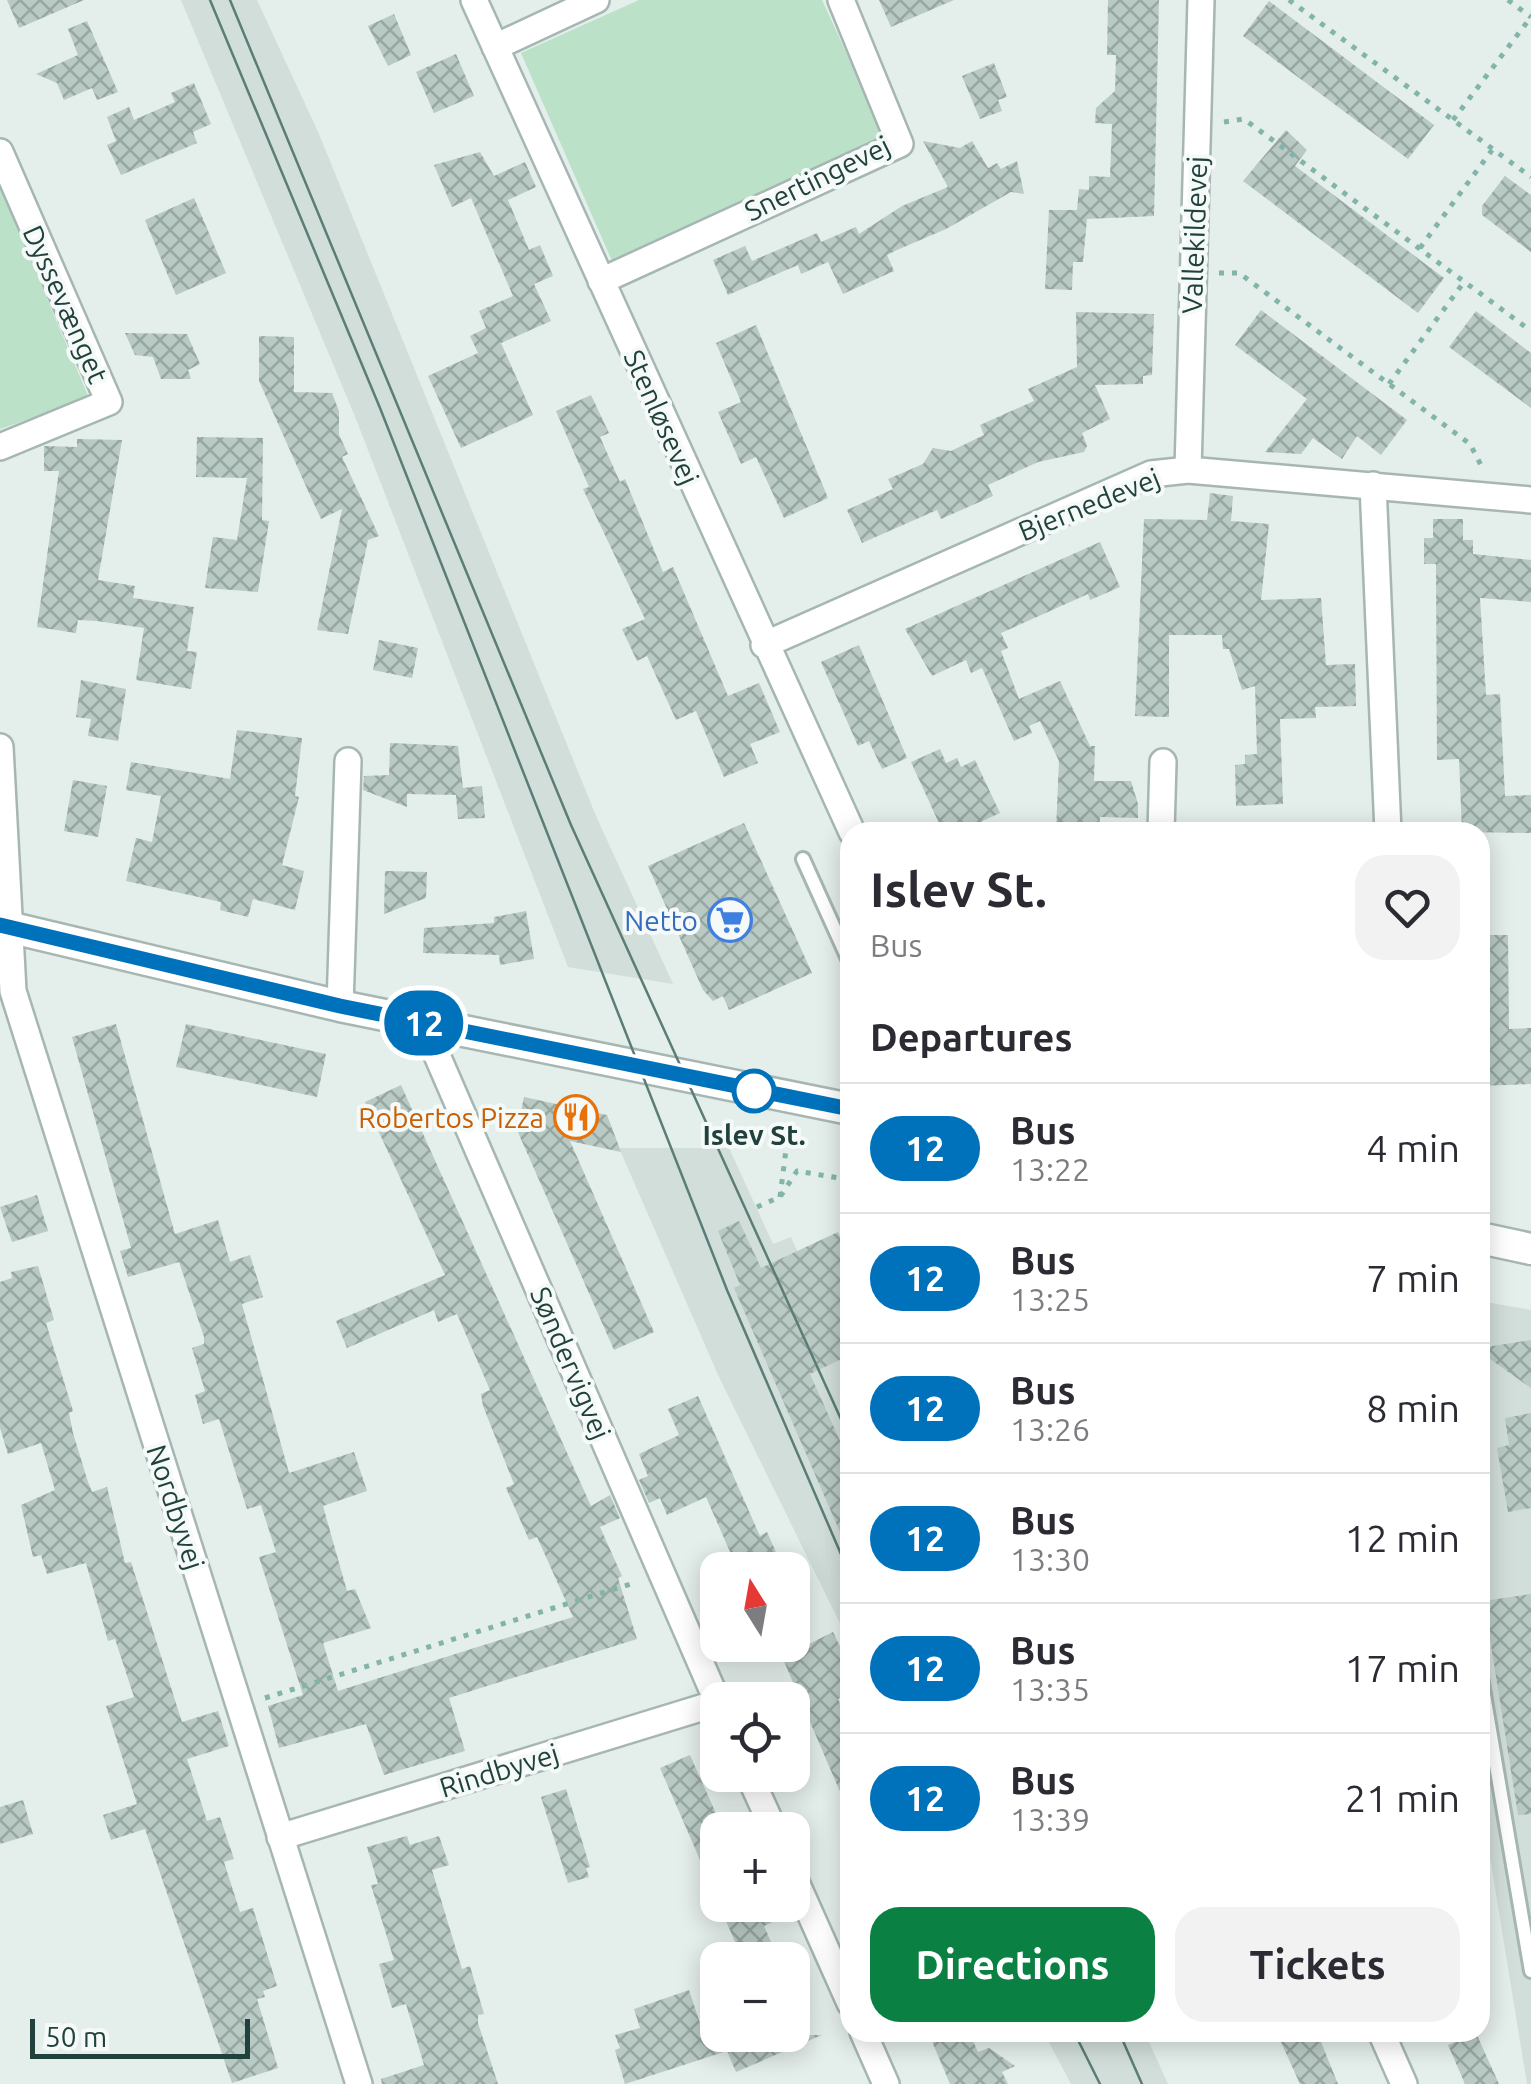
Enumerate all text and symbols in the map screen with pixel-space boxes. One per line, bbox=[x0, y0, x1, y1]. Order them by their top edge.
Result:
street label: Snertingevej bbox=[739, 129, 895, 227]
street label: Vallekildevej bbox=[1176, 156, 1212, 314]
street label: Dyssevænget bbox=[17, 220, 115, 388]
street label: Stenløsevej bbox=[619, 345, 705, 489]
street label: Bjernedevej bbox=[1014, 462, 1164, 546]
button: heart bbox=[1355, 855, 1460, 960]
text: Islev St. bbox=[870, 862, 1047, 916]
supermarket icon: Netto bbox=[707, 897, 753, 943]
place label: Netto bbox=[624, 905, 698, 936]
text: Bus bbox=[870, 927, 922, 963]
line badge: 12 bbox=[379, 990, 469, 1056]
text: 12 bbox=[404, 1003, 444, 1043]
text: Departures bbox=[870, 1016, 1072, 1058]
marker: Islev St. bbox=[733, 1070, 775, 1112]
restaurant icon: Robertos Pizza bbox=[553, 1094, 599, 1140]
place label: Robertos Pizza bbox=[358, 1102, 544, 1133]
text: Bus bbox=[1010, 1109, 1075, 1151]
place label: Islev St. bbox=[702, 1119, 806, 1150]
text: 4 min bbox=[1366, 1127, 1460, 1169]
text: 12 bbox=[905, 1128, 945, 1168]
text: 13:22 bbox=[1010, 1151, 1090, 1187]
text: Bus bbox=[1010, 1239, 1075, 1281]
text: 7 min bbox=[1366, 1257, 1460, 1299]
text: 12 bbox=[905, 1258, 945, 1298]
text: 13:25 bbox=[1010, 1281, 1090, 1317]
street label: Søndervigvej bbox=[525, 1282, 617, 1444]
text: Bus bbox=[1010, 1369, 1075, 1411]
text: 8 min bbox=[1366, 1387, 1460, 1429]
text: 12 bbox=[905, 1388, 945, 1428]
text: 13:26 bbox=[1010, 1411, 1090, 1447]
street label: Nordbyvej bbox=[141, 1441, 211, 1573]
text: Bus bbox=[1010, 1499, 1075, 1541]
text: 12 min bbox=[1345, 1517, 1460, 1559]
text: 12 bbox=[905, 1518, 945, 1558]
text: 13:30 bbox=[1010, 1541, 1090, 1577]
north arrow bbox=[700, 1552, 810, 1662]
map controls bbox=[700, 1552, 810, 2052]
text: Bus bbox=[1010, 1629, 1075, 1671]
text: 17 min bbox=[1345, 1647, 1460, 1689]
text: 12 bbox=[905, 1648, 945, 1688]
text: 13:35 bbox=[1010, 1671, 1090, 1707]
button: locate bbox=[700, 1682, 810, 1792]
street label: Rindbyvej bbox=[436, 1737, 562, 1803]
text: Bus bbox=[1010, 1759, 1075, 1801]
text: 21 min bbox=[1345, 1777, 1460, 1819]
text: 12 bbox=[905, 1778, 945, 1818]
text: 13:39 bbox=[1010, 1801, 1090, 1837]
button: + bbox=[700, 1812, 810, 1922]
button: Directions bbox=[870, 1907, 1155, 2022]
button: Tickets bbox=[1175, 1907, 1460, 2022]
button: − bbox=[700, 1942, 810, 2052]
scale bar bbox=[30, 2014, 250, 2058]
text: 50 m bbox=[45, 2021, 107, 2052]

